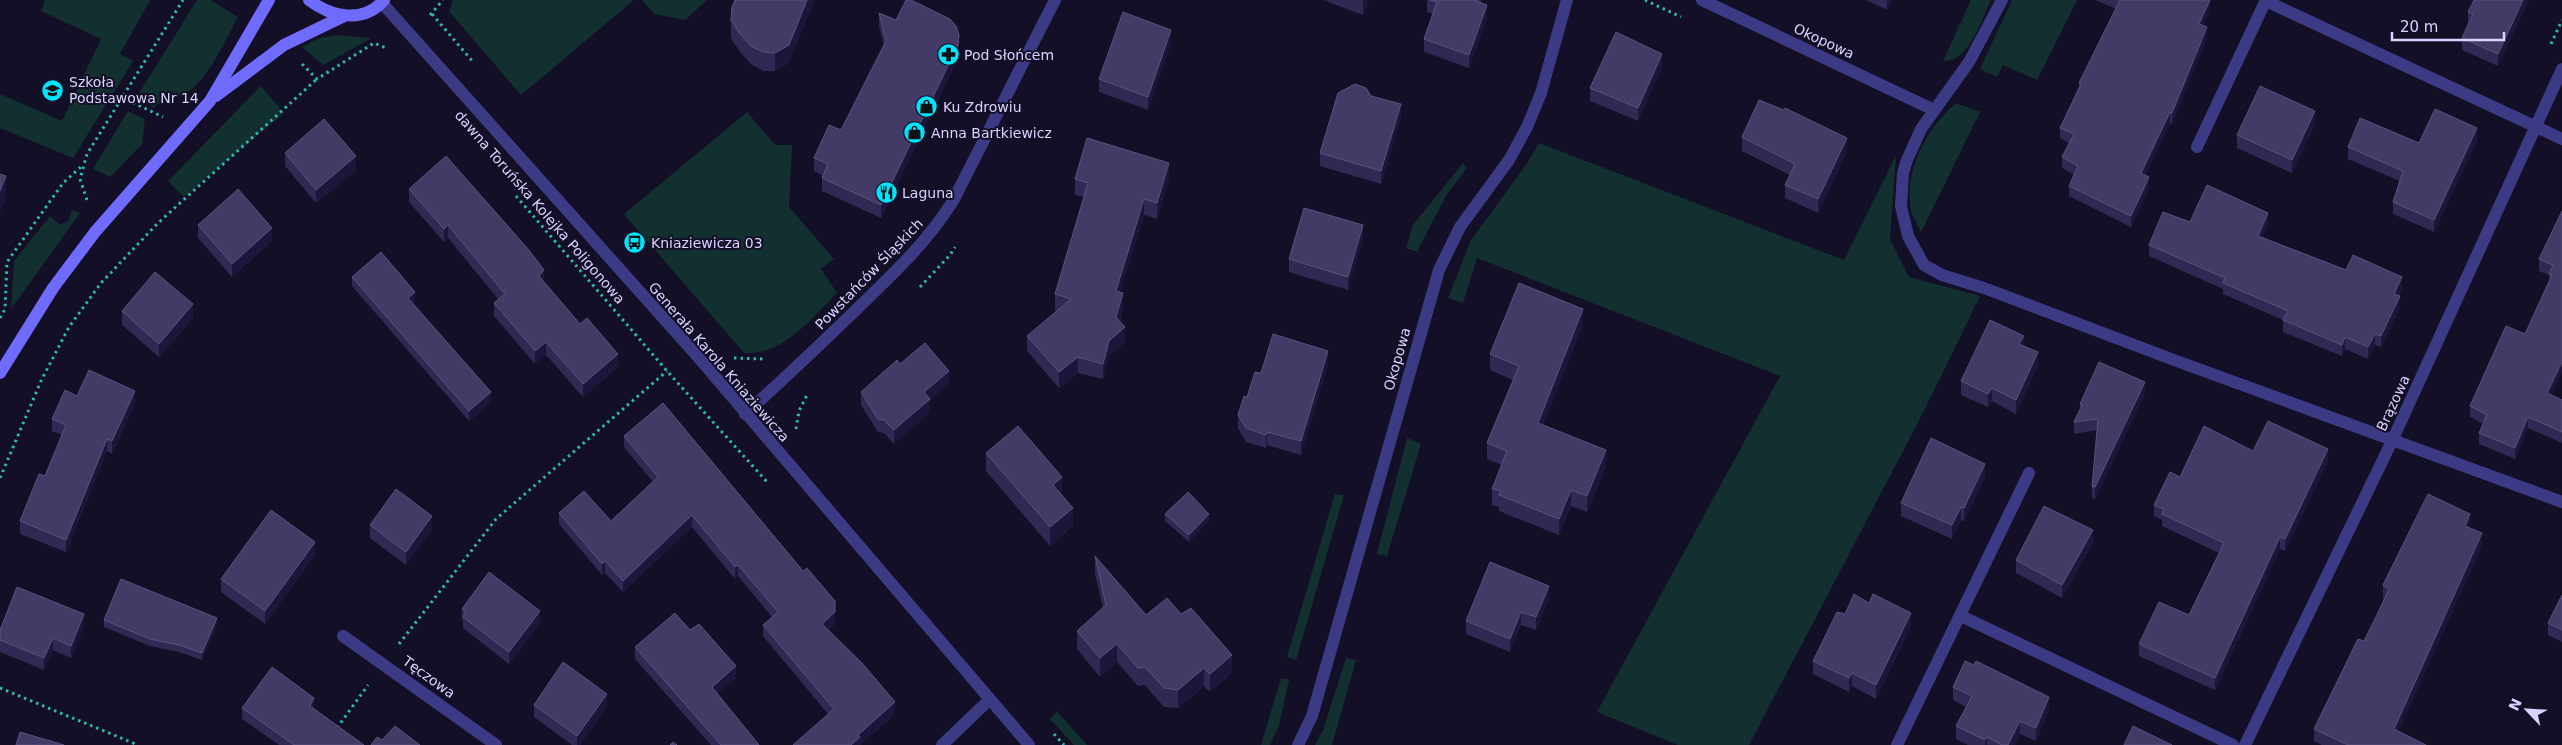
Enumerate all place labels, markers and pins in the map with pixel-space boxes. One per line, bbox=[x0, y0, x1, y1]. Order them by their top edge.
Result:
pharmacy icon: Pod Słońcem bbox=[936, 43, 960, 67]
place label: Pod Słońcem bbox=[964, 47, 1054, 63]
place label: Szkoła Podstawowa Nr 14 bbox=[69, 74, 199, 106]
school or university icon: Szkoła Podstawowa Nr 14 bbox=[41, 78, 65, 102]
shop icon: Ku Zdrowiu bbox=[915, 95, 939, 119]
place label: Ku Zdrowiu bbox=[943, 99, 1022, 115]
shop icon: Anna Bartkiewicz bbox=[903, 121, 927, 145]
place label: Anna Bartkiewicz bbox=[931, 125, 1052, 141]
restaurant icon: Laguna bbox=[874, 181, 898, 205]
place label: Laguna bbox=[902, 185, 954, 201]
bus stop icon: Kniaziewicza 03 bbox=[623, 231, 647, 255]
place label: Kniaziewicza 03 bbox=[651, 235, 763, 251]

